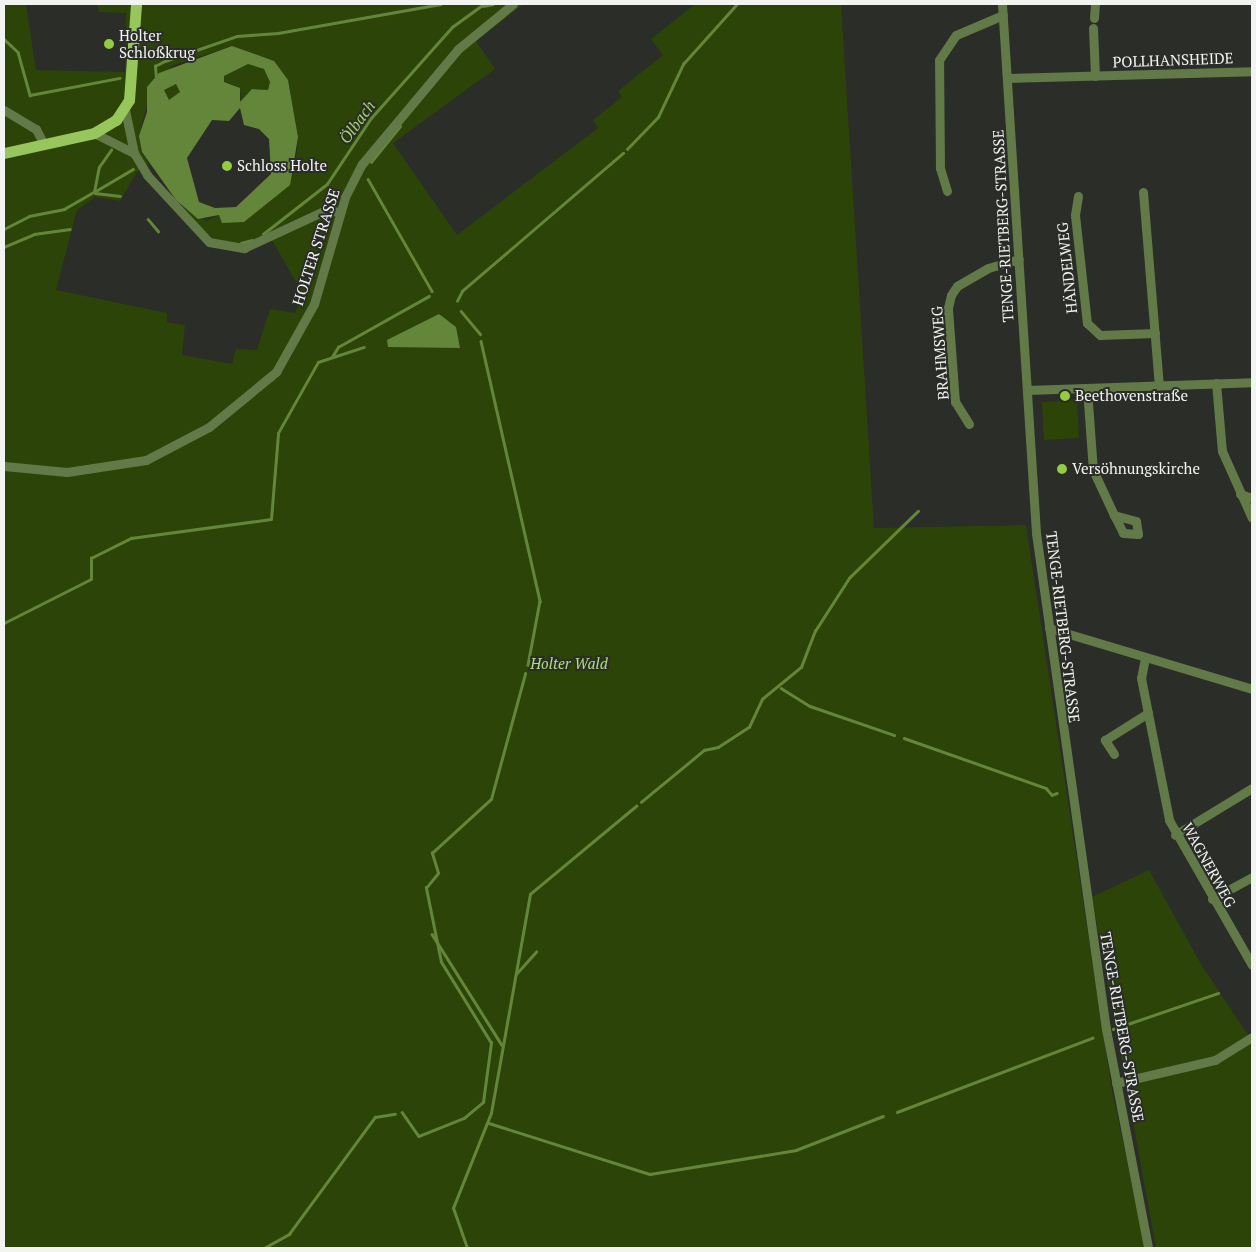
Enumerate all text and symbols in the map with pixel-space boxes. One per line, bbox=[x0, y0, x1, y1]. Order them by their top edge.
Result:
place label: Holter Schloßkrug bbox=[119, 26, 195, 61]
marker: Holter Schloßkrug bbox=[103, 38, 115, 50]
street label: POLLHANSHEIDE bbox=[1112, 49, 1234, 71]
water label: Ölbach bbox=[335, 97, 379, 147]
street label: TENGE-RIETBERG-STRASSE bbox=[989, 129, 1017, 323]
place label: Schloss Holte bbox=[237, 157, 327, 175]
marker: Schloss Holte bbox=[221, 160, 233, 172]
street label: HOLTER STRASSE bbox=[289, 186, 343, 308]
street label: HÄNDELWEG bbox=[1053, 221, 1081, 315]
street label: BRAHMSWEG bbox=[928, 305, 952, 401]
place label: Beethovenstraße bbox=[1075, 387, 1188, 405]
marker: Beethovenstraße bbox=[1059, 390, 1071, 402]
place label: Versöhnungskirche bbox=[1072, 460, 1200, 478]
marker: Versöhnungskirche bbox=[1056, 463, 1068, 475]
street label: TENGE-RIETBERG-STRASSE bbox=[1042, 530, 1084, 724]
park label: Holter Wald bbox=[530, 655, 608, 673]
street label: WAGNERWEG bbox=[1178, 820, 1240, 910]
street label: TENGE-RIETBERG-STRASSE bbox=[1096, 930, 1148, 1124]

